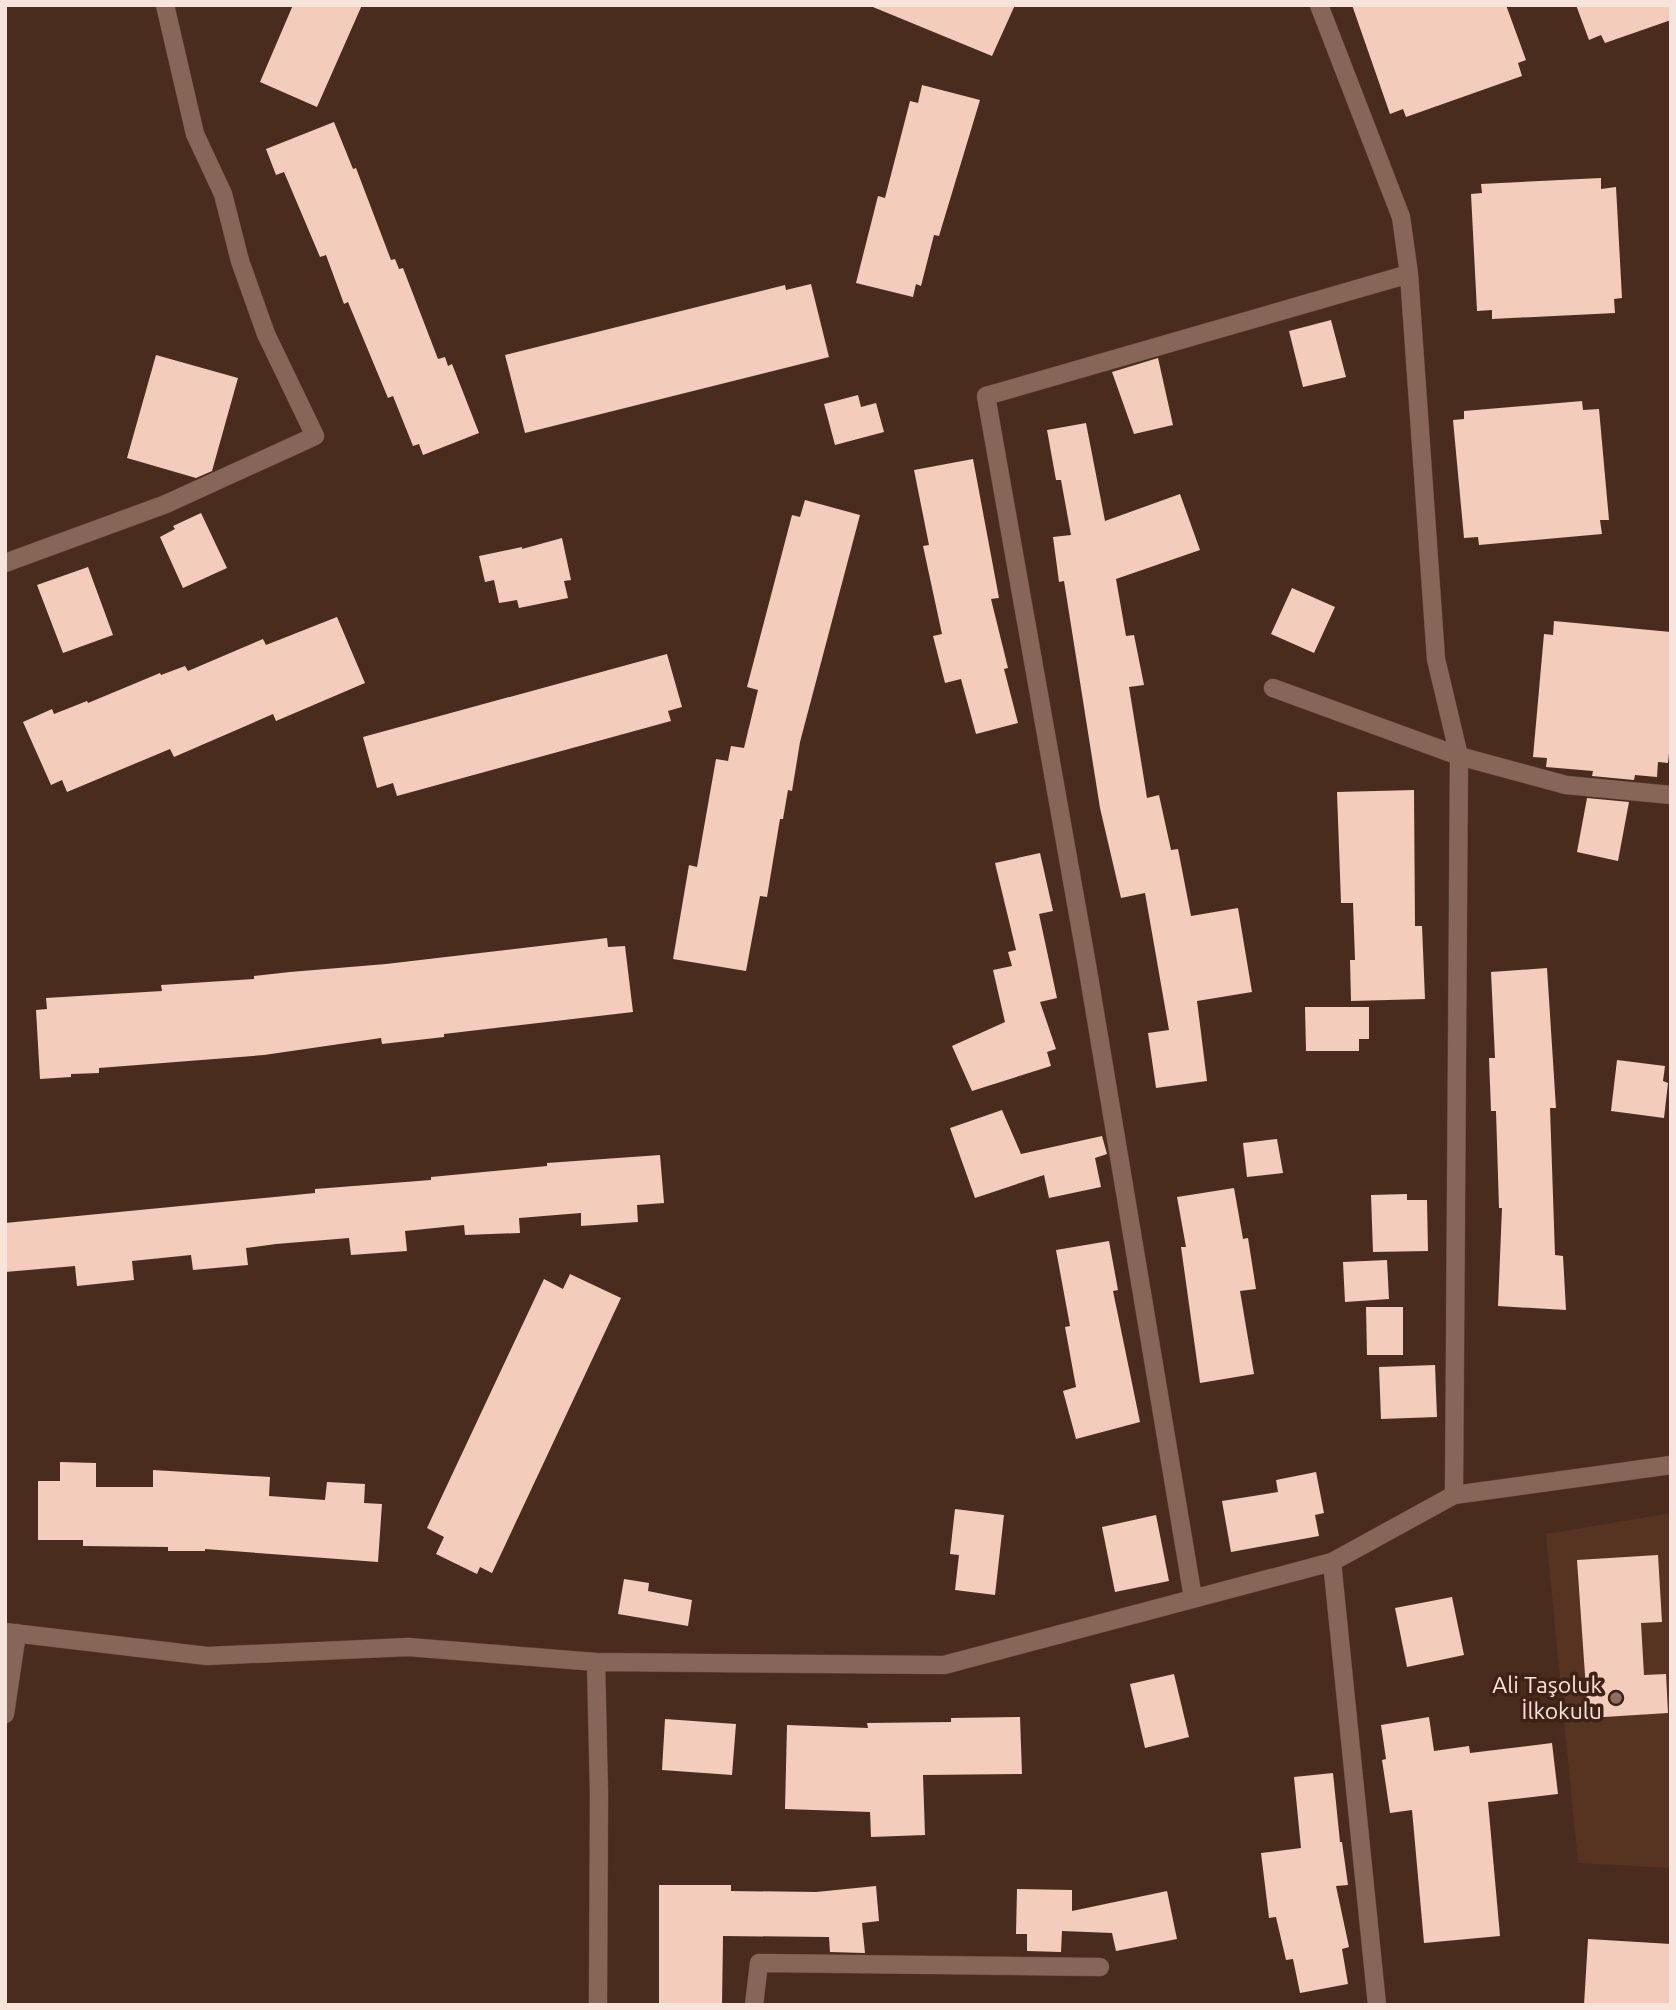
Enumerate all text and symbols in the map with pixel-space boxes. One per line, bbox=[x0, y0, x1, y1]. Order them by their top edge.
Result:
place label: Ali Taşoluk İlkokulu bbox=[1492, 1672, 1602, 1723]
marker: Ali Taşoluk İlkokulu bbox=[1608, 1690, 1624, 1706]

